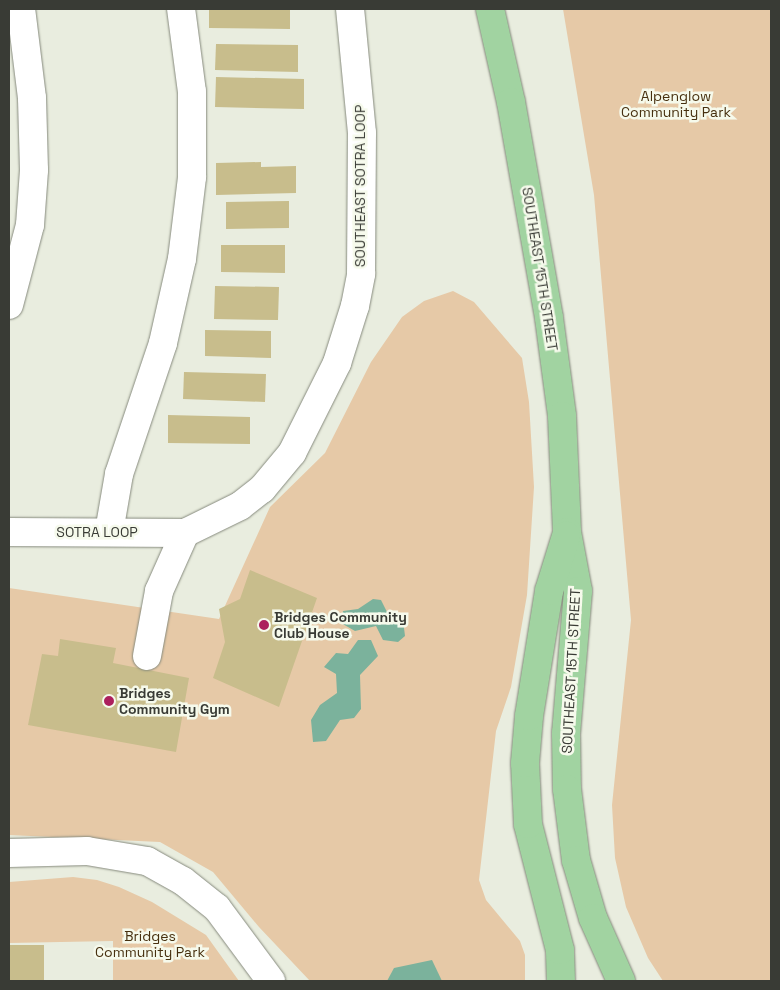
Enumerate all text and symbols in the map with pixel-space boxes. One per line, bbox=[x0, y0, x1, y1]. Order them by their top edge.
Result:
park label: Alpenglow Community Park bbox=[621, 88, 731, 120]
street label: SOUTHEAST SOTRA LOOP bbox=[352, 105, 368, 267]
street label: SOUTHEAST 15TH STREET bbox=[519, 186, 561, 352]
street label: SOTRA LOOP bbox=[56, 524, 138, 540]
street label: SOUTHEAST 15TH STREET bbox=[558, 588, 584, 754]
place label: Bridges Community Club House bbox=[274, 609, 407, 642]
marker: Bridges Community Club House bbox=[258, 619, 270, 631]
place label: Bridges Community Gym bbox=[119, 685, 230, 718]
marker: Bridges Community Gym bbox=[103, 695, 115, 707]
park label: Bridges Community Park bbox=[95, 928, 205, 960]

